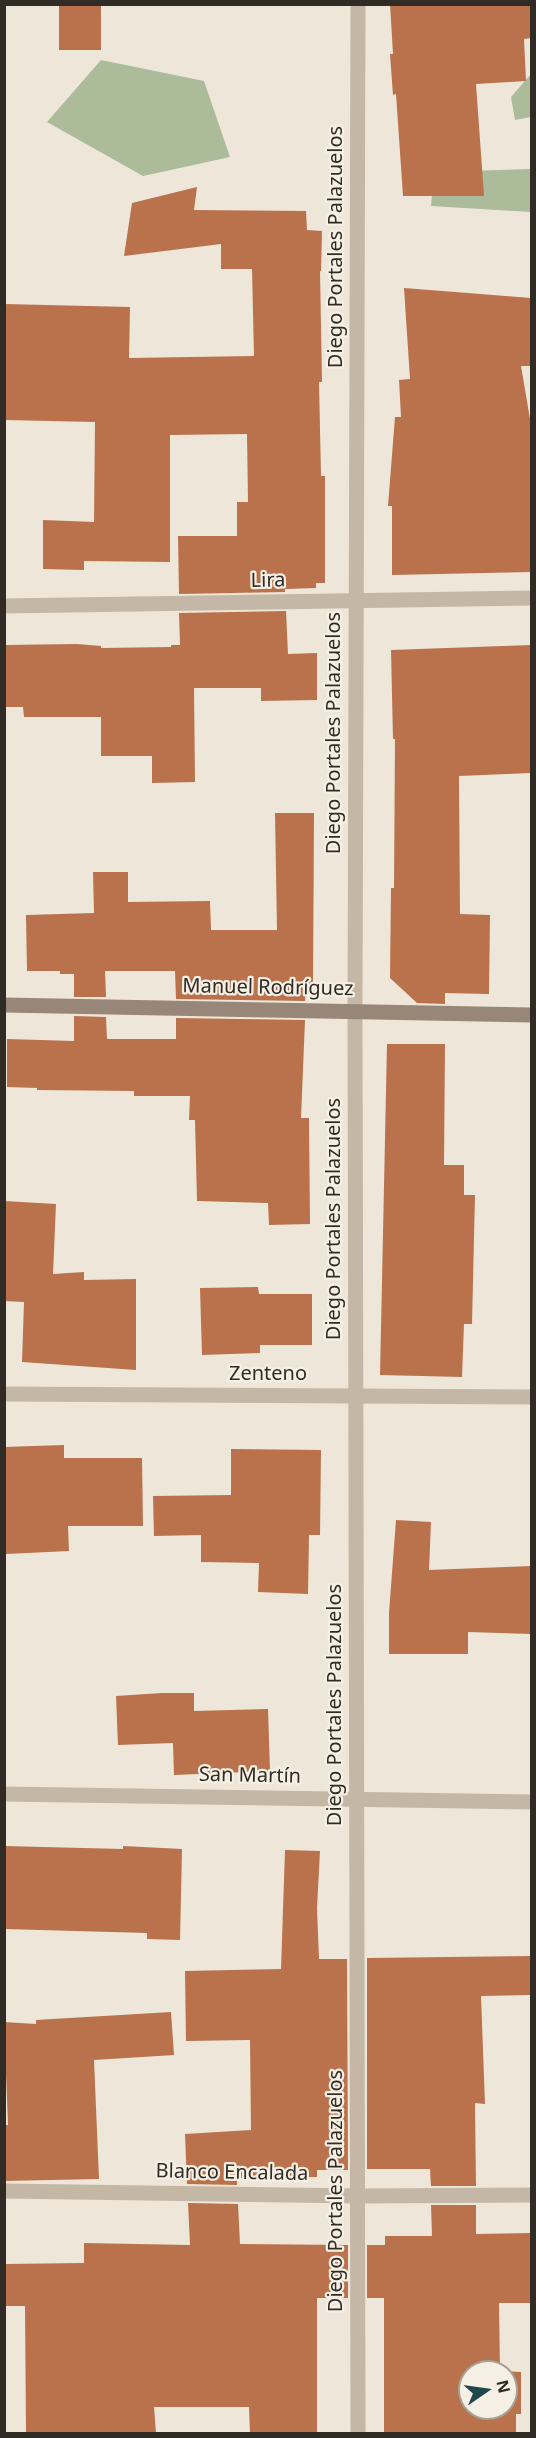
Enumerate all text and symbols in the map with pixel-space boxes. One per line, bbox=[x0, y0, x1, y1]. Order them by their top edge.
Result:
street label: Diego Portales Palazuelos bbox=[324, 126, 348, 368]
street label: Lira bbox=[250, 569, 286, 593]
street label: Diego Portales Palazuelos bbox=[322, 612, 346, 854]
street label: Manuel Rodríguez bbox=[182, 975, 354, 1001]
street label: Diego Portales Palazuelos bbox=[322, 1098, 346, 1340]
street label: Zenteno bbox=[229, 1362, 307, 1386]
street label: Diego Portales Palazuelos bbox=[323, 1584, 347, 1826]
street label: San Martín bbox=[199, 1763, 301, 1789]
street label: Diego Portales Palazuelos bbox=[324, 2070, 348, 2312]
street label: Blanco Encalada bbox=[155, 2160, 309, 2186]
north arrow bbox=[458, 2360, 518, 2420]
text: N bbox=[491, 2378, 516, 2395]

